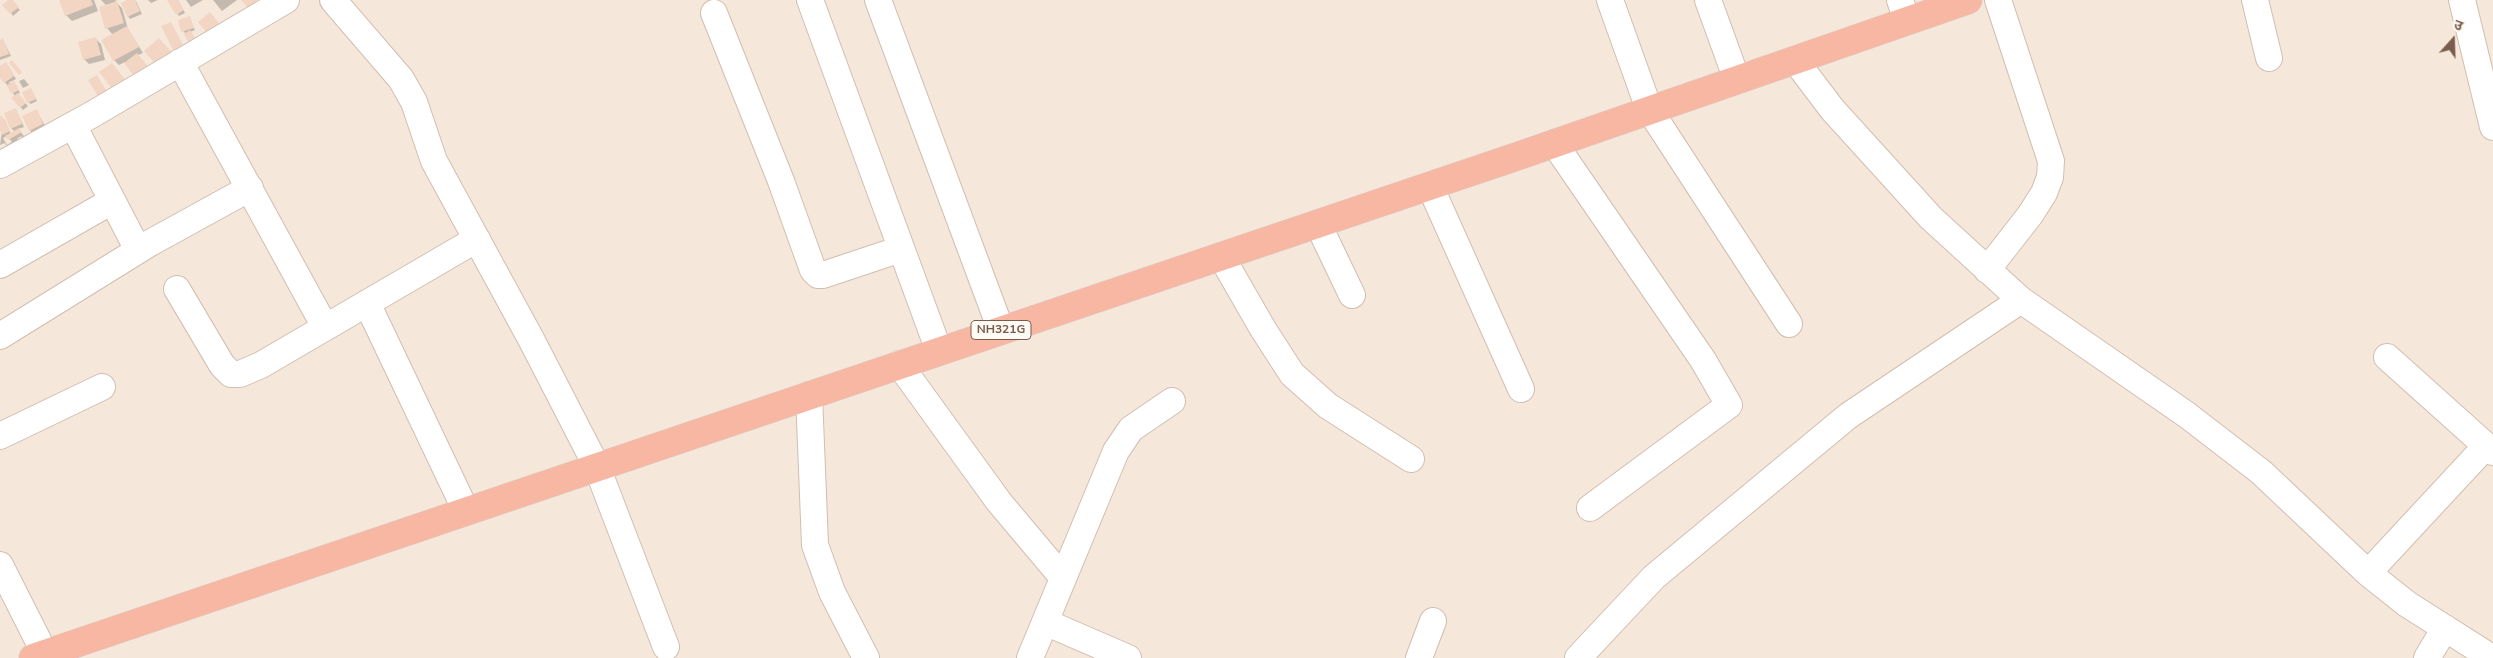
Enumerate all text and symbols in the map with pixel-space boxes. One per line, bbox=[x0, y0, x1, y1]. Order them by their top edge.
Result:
north arrow bbox=[2428, 15, 2478, 65]
text: उ bbox=[2451, 15, 2465, 36]
road number: NH321G bbox=[971, 320, 1031, 340]

